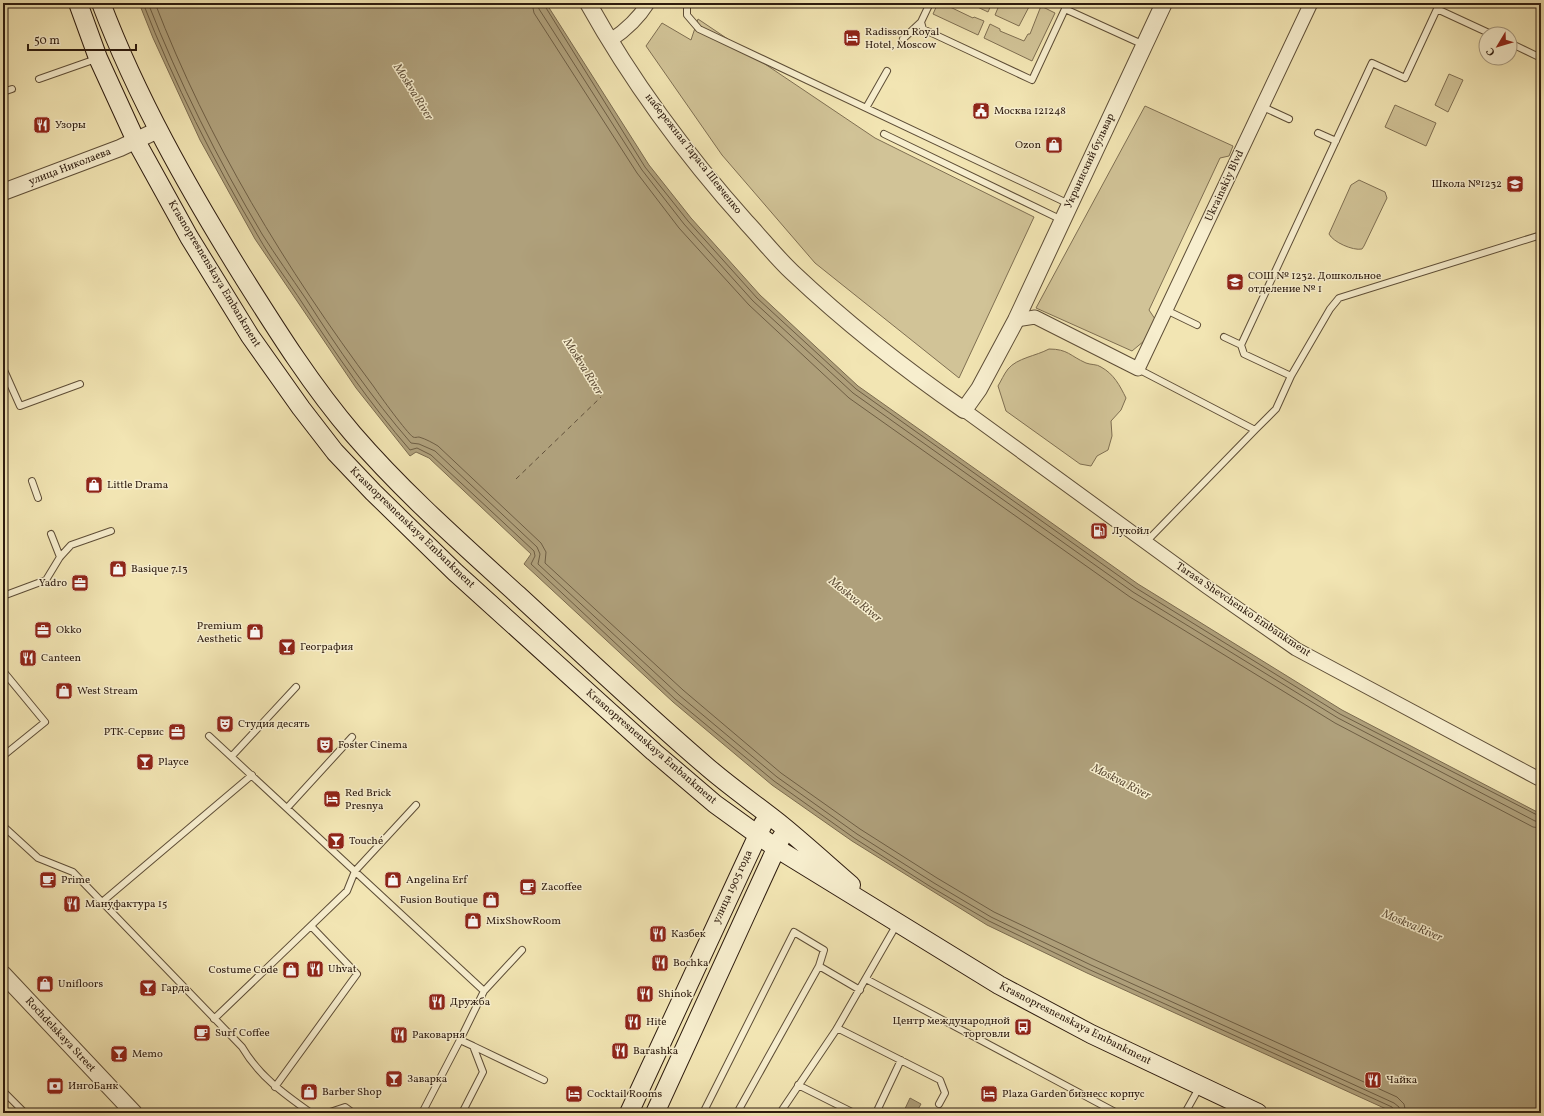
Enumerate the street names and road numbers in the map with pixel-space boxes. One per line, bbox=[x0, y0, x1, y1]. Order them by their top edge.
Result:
street label: набережная Тараса Шевченко bbox=[641, 90, 745, 218]
street label: Украинский бульвар bbox=[1061, 111, 1119, 211]
street label: улица Николаева bbox=[27, 144, 114, 190]
street label: Ukrainskiy Blvd bbox=[1202, 148, 1248, 224]
street label: Krasnopresnenskaya Embankment bbox=[164, 198, 264, 350]
street label: Krasnopresnenskaya Embankment bbox=[346, 464, 478, 592]
street label: Tarasa Shevchenko Embankment bbox=[1173, 559, 1314, 661]
street label: Krasnopresnenskaya Embankment bbox=[582, 686, 720, 808]
street label: улица 1905 года bbox=[709, 847, 757, 926]
street label: Krasnopresnenskaya Embankment bbox=[996, 979, 1154, 1069]
street label: Rochdelskaya Street bbox=[21, 994, 99, 1076]

